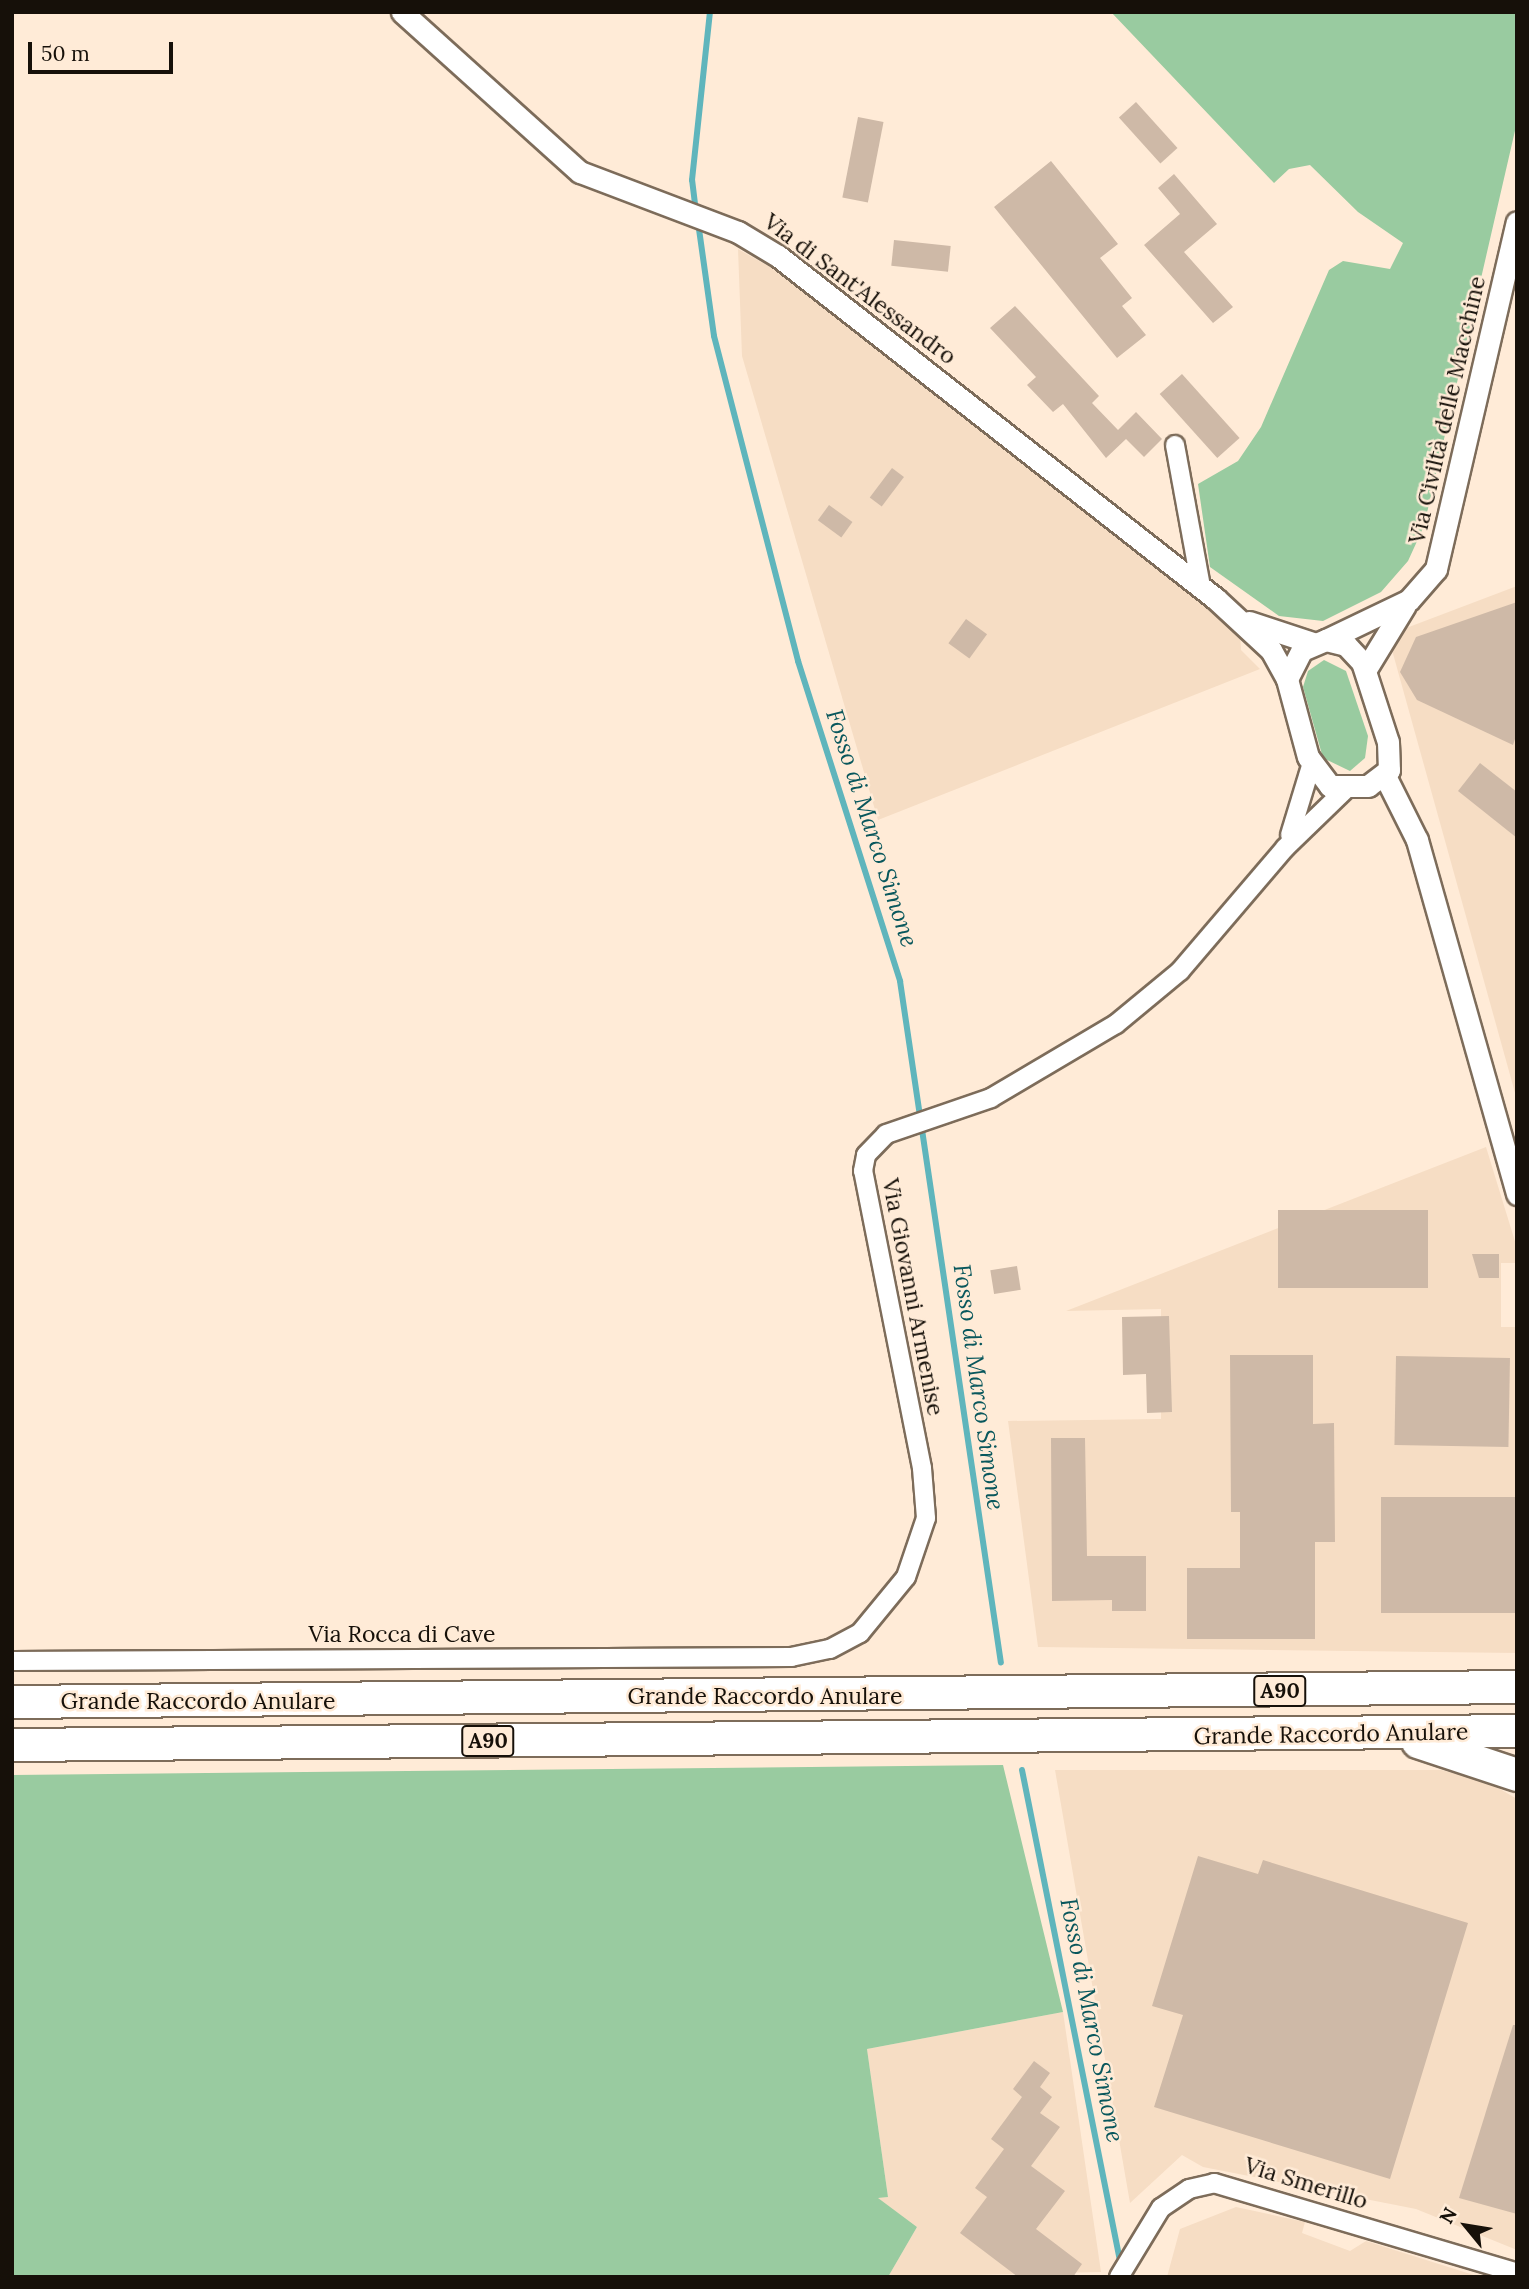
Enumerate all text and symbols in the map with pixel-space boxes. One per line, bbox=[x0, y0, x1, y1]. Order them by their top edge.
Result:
scale bar bbox=[32, 28, 177, 72]
text: 50 m bbox=[41, 40, 90, 67]
street label: Via di Sant'Alessandro bbox=[758, 208, 962, 370]
street label: Via Civiltà delle Macchine bbox=[1403, 273, 1491, 547]
water label: Fosso di Marco Simone bbox=[820, 705, 924, 951]
street label: Via Giovanni Armenise bbox=[876, 1176, 950, 1418]
water label: Fosso di Marco Simone bbox=[947, 1262, 1011, 1512]
street label: Via Rocca di Cave bbox=[309, 1620, 495, 1648]
road number: A90 bbox=[1252, 1674, 1308, 1708]
street label: Grande Raccordo Anulare bbox=[628, 1682, 902, 1710]
street label: Grande Raccordo Anulare bbox=[61, 1687, 335, 1715]
street label: Grande Raccordo Anulare bbox=[1193, 1718, 1469, 1750]
road number: A90 bbox=[460, 1724, 516, 1758]
water label: Fosso di Marco Simone bbox=[1054, 1895, 1130, 2145]
street label: Via Smerillo bbox=[1241, 2151, 1371, 2215]
north arrow bbox=[1431, 2191, 1501, 2261]
text: N bbox=[1434, 2203, 1462, 2228]

